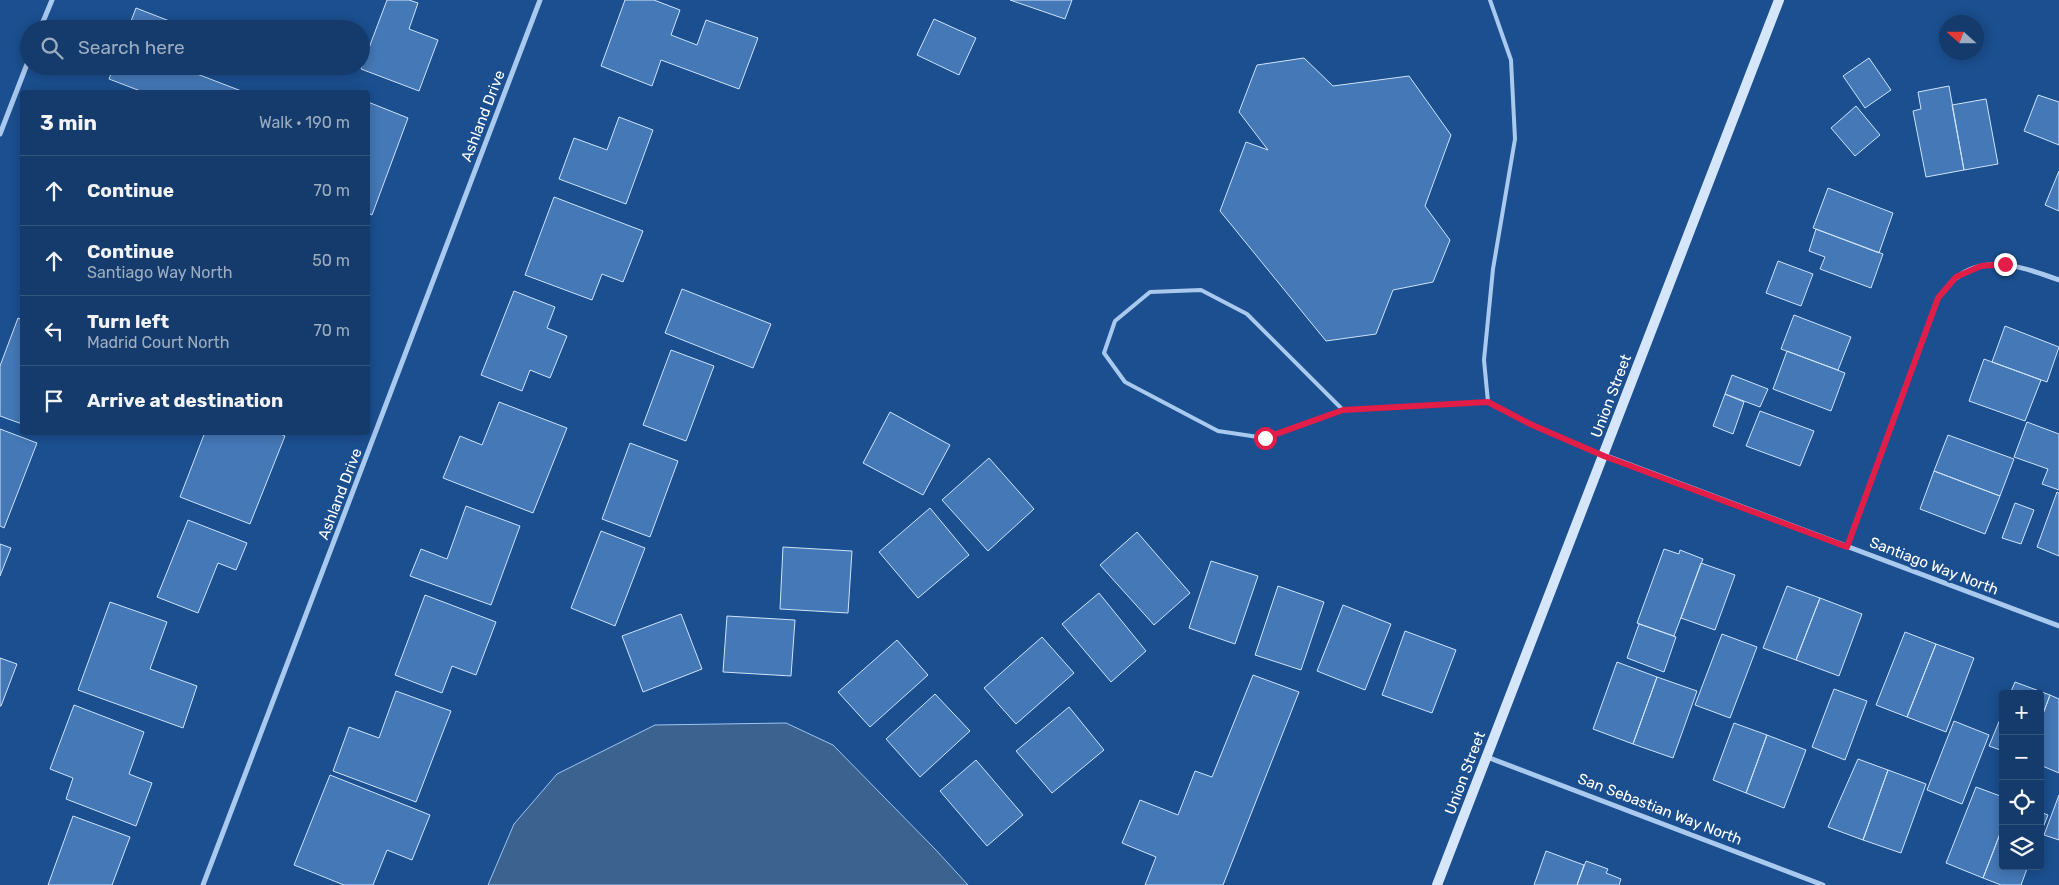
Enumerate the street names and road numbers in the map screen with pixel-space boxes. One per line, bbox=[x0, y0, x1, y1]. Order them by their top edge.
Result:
street label: Ashland Drive bbox=[457, 68, 509, 164]
street label: Union Street bbox=[1587, 352, 1635, 440]
street label: Ashland Drive bbox=[314, 446, 366, 542]
street label: Santiago Way North bbox=[1867, 533, 2001, 599]
street label: Union Street bbox=[1441, 729, 1489, 817]
street label: San Sebastian Way North bbox=[1575, 769, 1745, 849]

